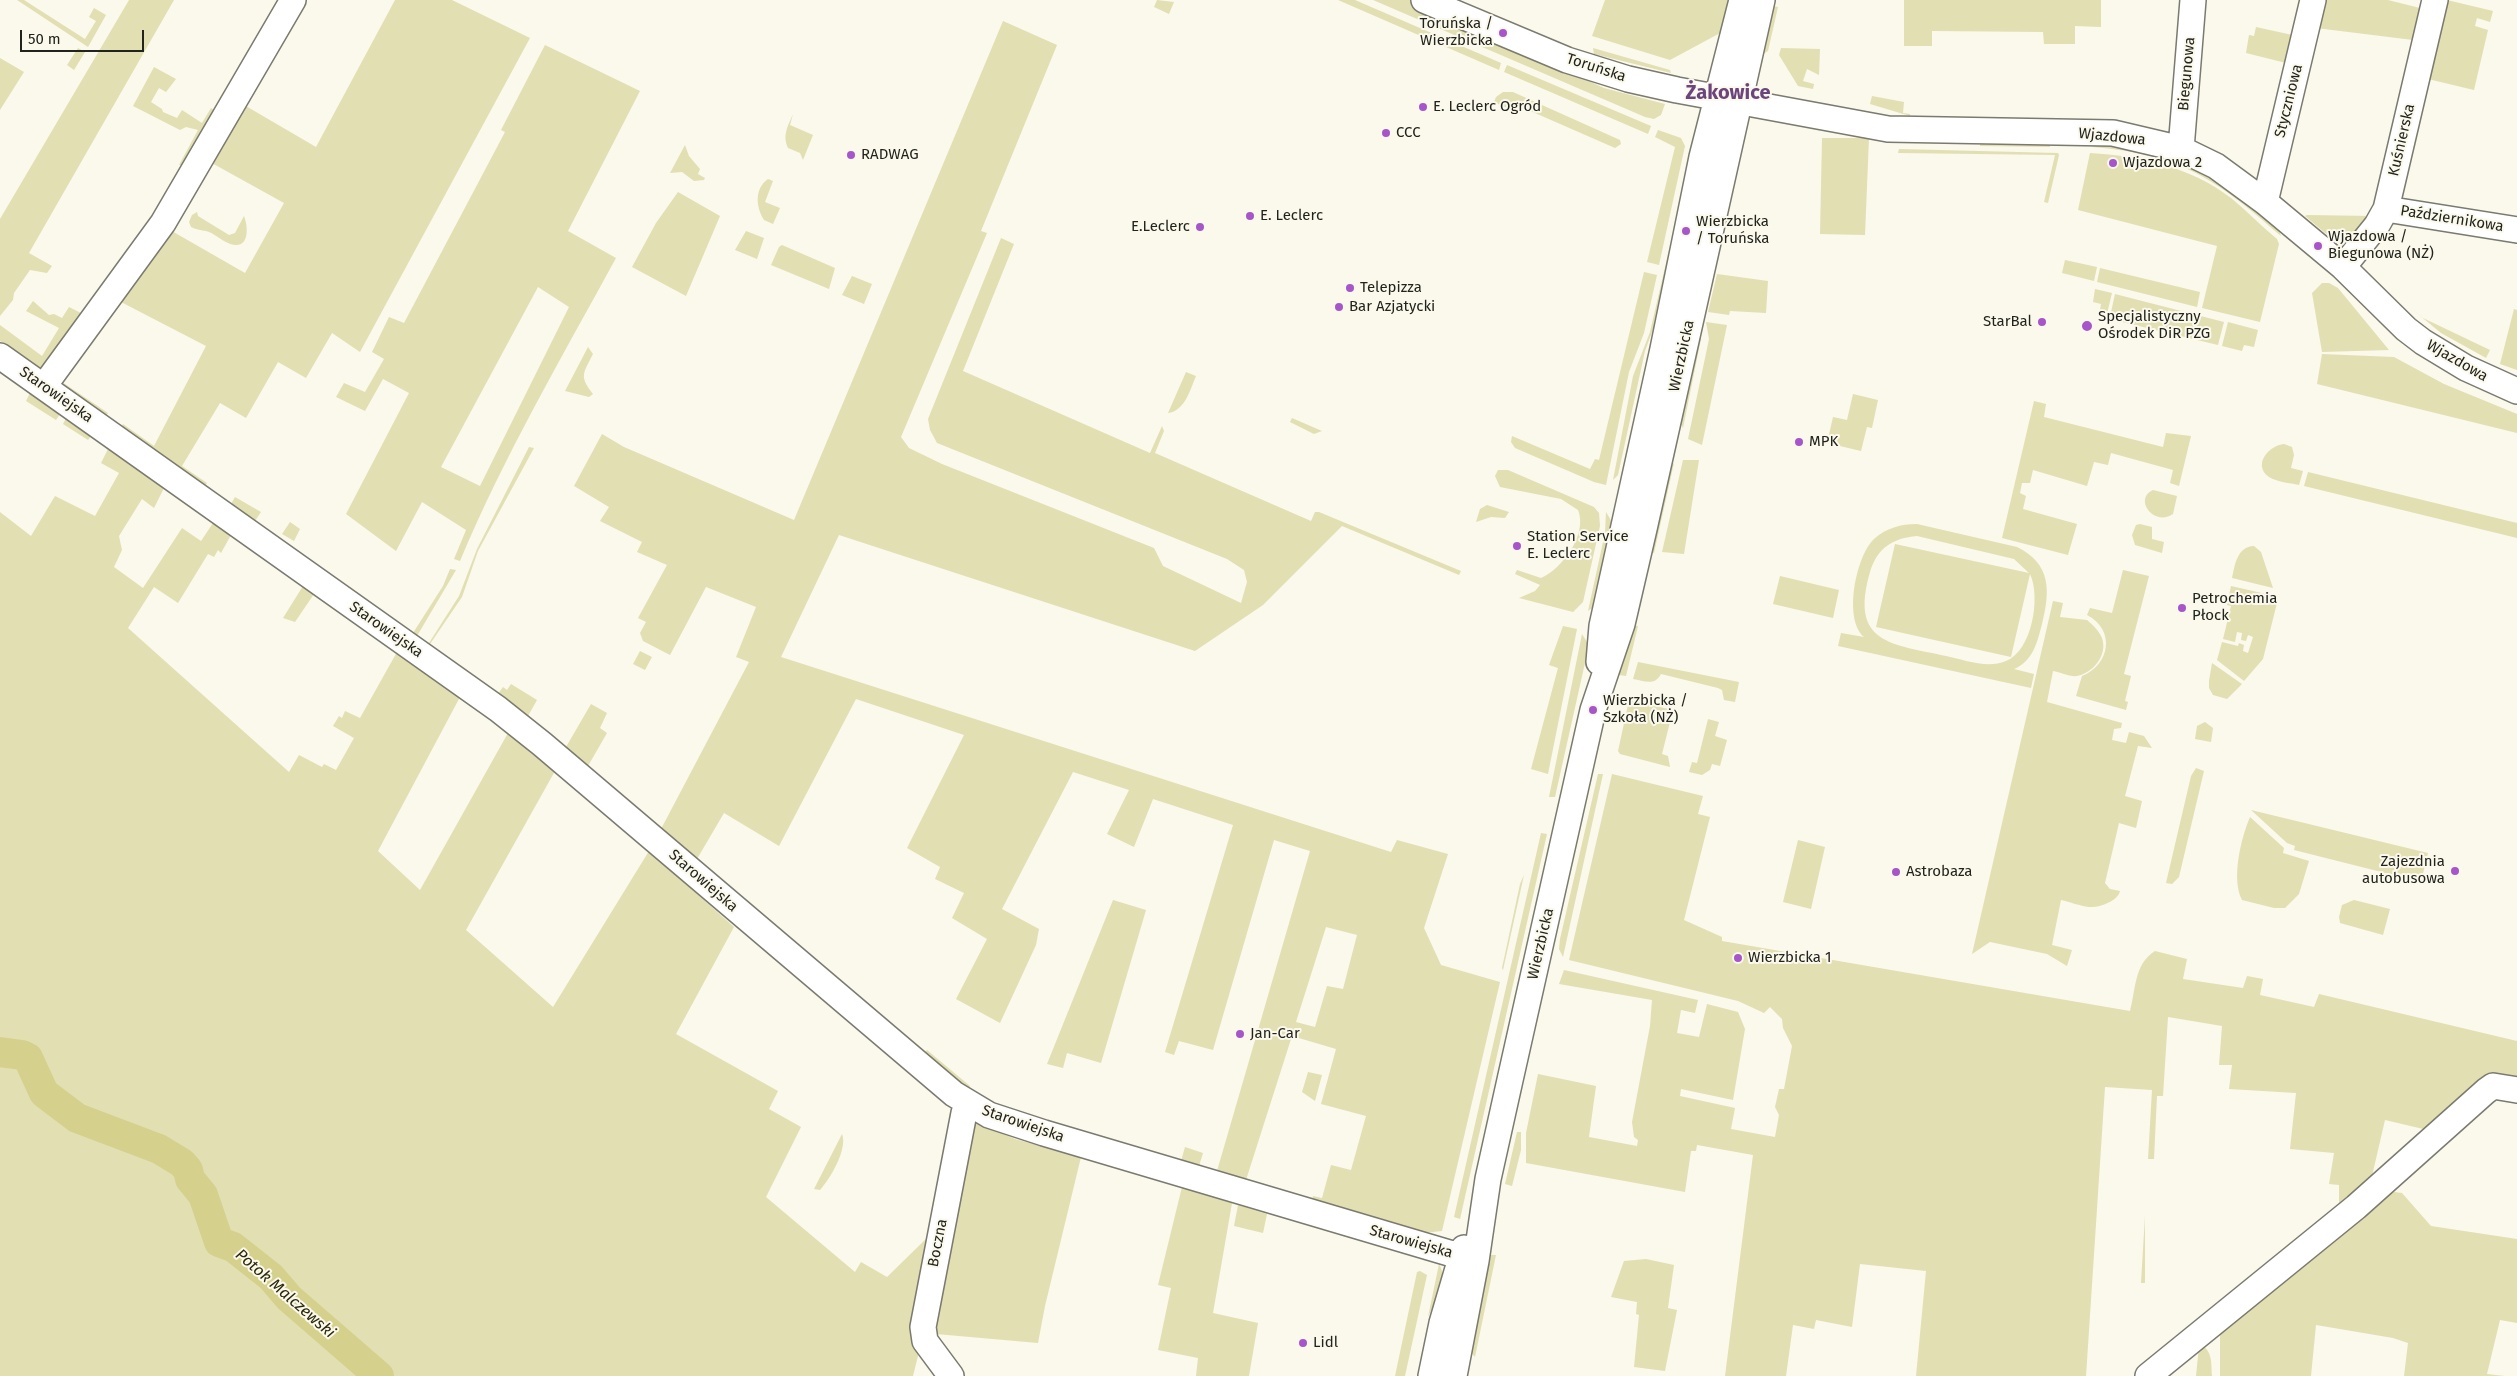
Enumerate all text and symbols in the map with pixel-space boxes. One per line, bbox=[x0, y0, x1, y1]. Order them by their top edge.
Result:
place label: Toruńska / Wierzbicka bbox=[1420, 15, 1493, 50]
scale bar bbox=[22, 20, 146, 52]
marker: Toruńska / Wierzbicka bbox=[1497, 27, 1509, 39]
text: 50 m bbox=[28, 30, 61, 48]
street label: Biegunowa bbox=[2175, 36, 2199, 112]
street label: Toruńska bbox=[1564, 50, 1628, 86]
street label: Styczniowa bbox=[2271, 62, 2307, 140]
district label: Żakowice bbox=[1686, 81, 1770, 105]
place label: E. Leclerc Ogród bbox=[1433, 98, 1541, 116]
marker: E. Leclerc Ogród bbox=[1417, 101, 1429, 113]
street label: Kuśnierska bbox=[2385, 102, 2419, 178]
place label: CCC bbox=[1396, 124, 1421, 142]
street label: Wjazdowa bbox=[2077, 125, 2147, 149]
marker: CCC bbox=[1380, 127, 1392, 139]
place label: RADWAG bbox=[861, 146, 919, 164]
marker: RADWAG bbox=[845, 149, 857, 161]
place label: Wjazdowa 2 bbox=[2123, 154, 2202, 172]
marker: Wjazdowa 2 bbox=[2107, 157, 2119, 169]
street label: Październikowa bbox=[2399, 202, 2505, 236]
place label: E. Leclerc bbox=[1260, 207, 1323, 225]
marker: E. Leclerc bbox=[1244, 210, 1256, 222]
place label: Wierzbicka / Toruńska bbox=[1696, 213, 1769, 248]
place label: E.Leclerc bbox=[1131, 218, 1190, 236]
marker: E.Leclerc bbox=[1194, 221, 1206, 233]
marker: Wierzbicka / Toruńska bbox=[1680, 225, 1692, 237]
place label: Wjazdowa / Biegunowa (NŻ) bbox=[2328, 228, 2434, 263]
marker: Wjazdowa / Biegunowa (NŻ) bbox=[2312, 240, 2324, 252]
place label: Telepizza bbox=[1360, 279, 1422, 297]
marker: Telepizza bbox=[1344, 282, 1356, 294]
place label: Bar Azjatycki bbox=[1349, 298, 1435, 316]
marker: Bar Azjatycki bbox=[1333, 301, 1345, 313]
place label: Specjalistyczny Ośrodek DiR PZG bbox=[2098, 308, 2210, 343]
place label: StarBal bbox=[1983, 313, 2032, 331]
marker: StarBal bbox=[2036, 316, 2048, 328]
street label: Wierzbicka bbox=[1666, 318, 1698, 394]
marker: Specjalistyczny Ośrodek DiR PZG bbox=[2080, 319, 2094, 333]
street label: Wjazdowa bbox=[2423, 336, 2491, 386]
street label: Starowiejska bbox=[16, 363, 96, 427]
place label: MPK bbox=[1809, 433, 1838, 451]
marker: MPK bbox=[1793, 436, 1805, 448]
place label: Station Service E. Leclerc bbox=[1527, 528, 1629, 563]
marker: Station Service E. Leclerc bbox=[1511, 540, 1523, 552]
place label: Petrochemia Płock bbox=[2192, 590, 2277, 625]
street label: Starowiejska bbox=[346, 598, 426, 662]
marker: Petrochemia Płock bbox=[2176, 602, 2188, 614]
place label: Wierzbicka / Szkoła (NŻ) bbox=[1603, 692, 1688, 727]
marker: Wierzbicka / Szkoła (NŻ) bbox=[1587, 704, 1599, 716]
street label: Starowiejska bbox=[665, 846, 741, 916]
place label: Zajezdnia autobusowa bbox=[2362, 853, 2445, 888]
place label: Astrobaza bbox=[1906, 863, 1973, 881]
marker: Zajezdnia autobusowa bbox=[2449, 865, 2461, 877]
marker: Astrobaza bbox=[1890, 866, 1902, 878]
street label: Wierzbicka bbox=[1524, 906, 1558, 982]
place label: Wierzbicka 1 bbox=[1748, 949, 1831, 967]
marker: Wierzbicka 1 bbox=[1732, 952, 1744, 964]
place label: Jan-Car bbox=[1250, 1025, 1300, 1043]
marker: Jan-Car bbox=[1234, 1028, 1246, 1040]
street label: Starowiejska bbox=[980, 1102, 1066, 1146]
street label: Boczna bbox=[925, 1217, 951, 1269]
street label: Starowiejska bbox=[1367, 1222, 1455, 1262]
water label: Potok Malczewski bbox=[231, 1245, 339, 1343]
place label: Lidl bbox=[1313, 1334, 1338, 1352]
marker: Lidl bbox=[1297, 1337, 1309, 1349]

